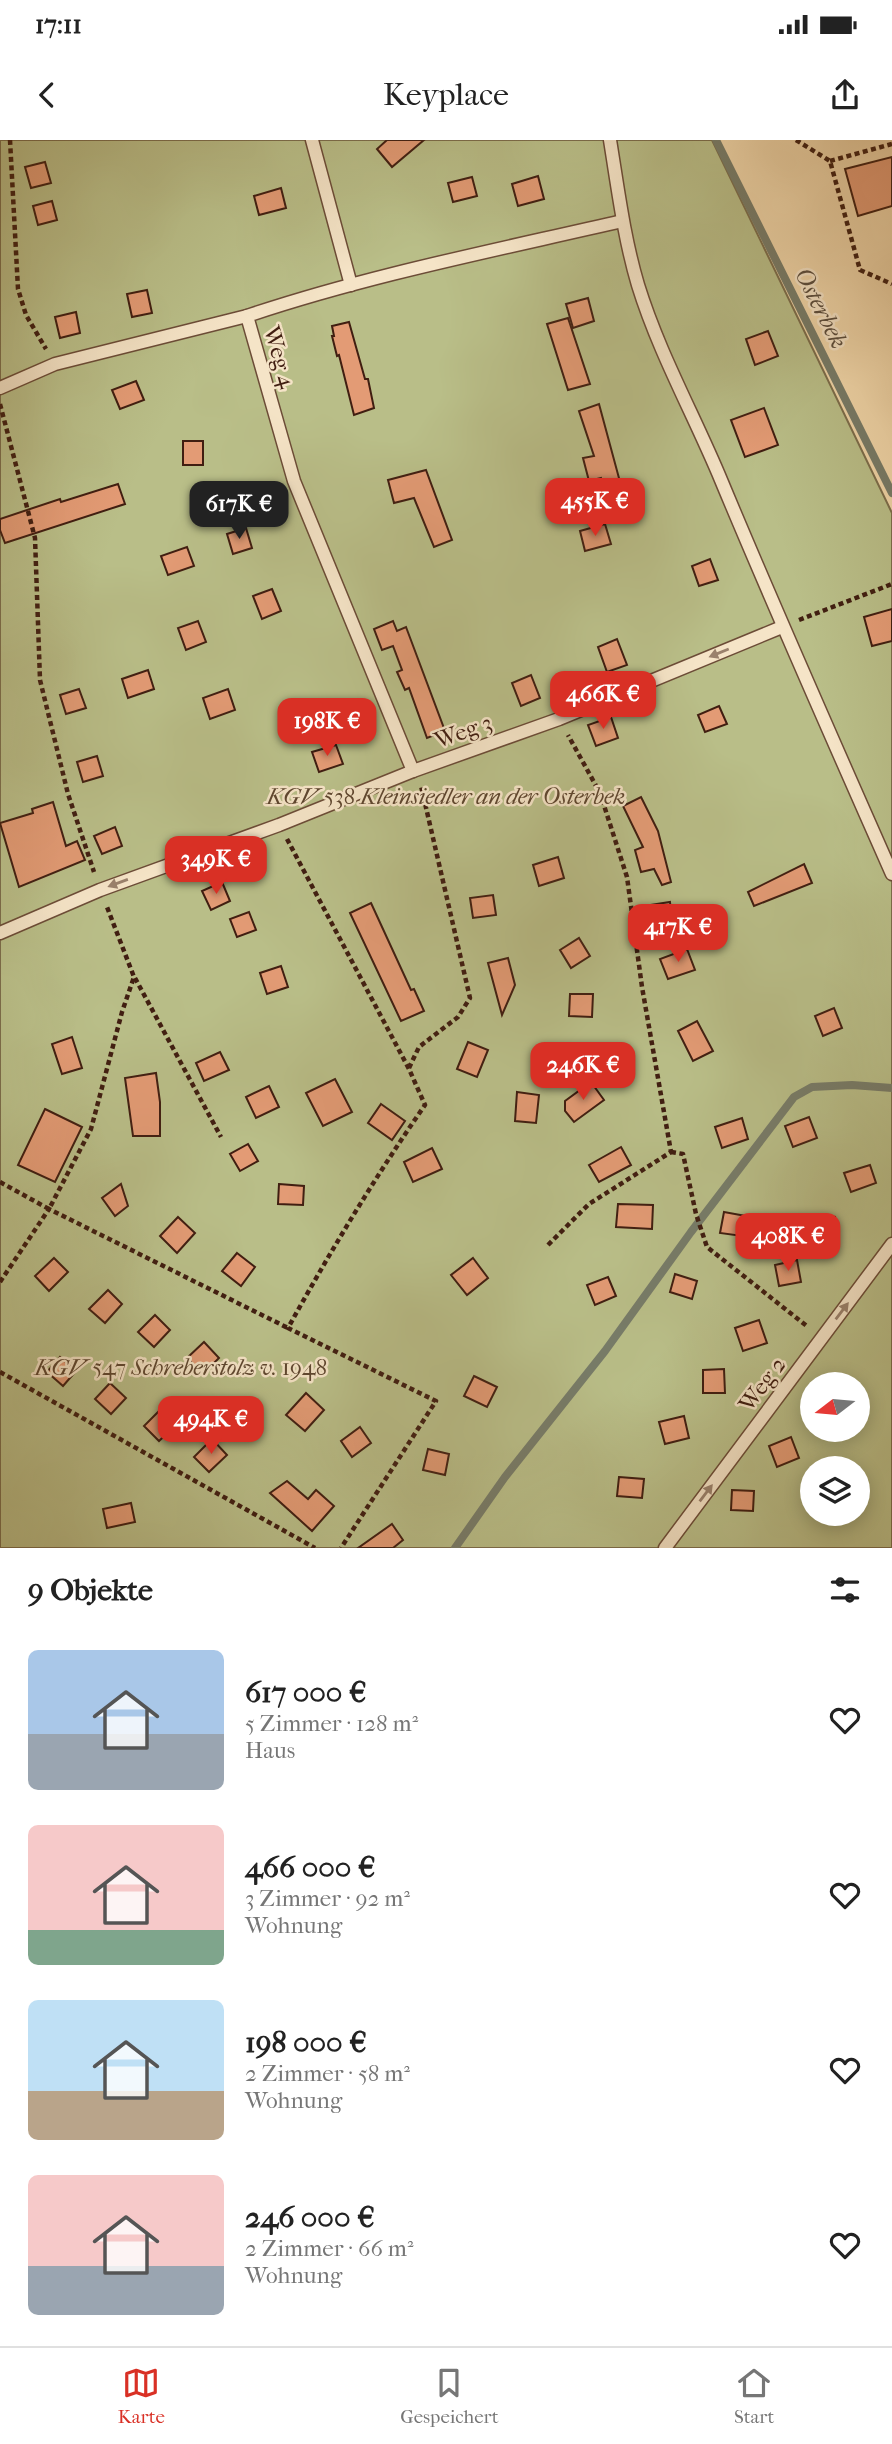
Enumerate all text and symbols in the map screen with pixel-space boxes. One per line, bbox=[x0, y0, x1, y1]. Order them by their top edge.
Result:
text: 17:11 bbox=[35, 9, 82, 40]
icon: back bbox=[28, 76, 66, 114]
text: Keyplace bbox=[383, 76, 509, 113]
icon: share bbox=[826, 76, 864, 114]
water label: Osterbek bbox=[789, 263, 853, 353]
street label: Weg 4 bbox=[258, 322, 302, 393]
pin: 455K € bbox=[538, 478, 652, 538]
pin: 617K € bbox=[182, 482, 296, 541]
text: 455K € bbox=[561, 487, 629, 514]
text: 617K € bbox=[206, 490, 272, 517]
one-way arrow bbox=[709, 647, 729, 659]
pin: 466K € bbox=[546, 672, 660, 731]
text: 466K € bbox=[566, 680, 640, 707]
pin: 198K € bbox=[270, 698, 384, 758]
text: 198K € bbox=[293, 707, 361, 734]
street label: Weg 3 bbox=[430, 709, 496, 755]
park label: KGV 538 Kleinsiedler an der Osterbek bbox=[265, 783, 625, 810]
pin: 349K € bbox=[159, 836, 273, 896]
text: 349K € bbox=[181, 845, 251, 872]
one-way arrow bbox=[107, 878, 128, 889]
pin: 417K € bbox=[621, 904, 735, 964]
text: 417K € bbox=[644, 913, 712, 940]
pin: 246K € bbox=[526, 1042, 640, 1102]
text: 246K € bbox=[546, 1051, 620, 1078]
pin: 408K € bbox=[731, 1214, 845, 1273]
text: 408K € bbox=[751, 1222, 825, 1249]
one-way arrow bbox=[835, 1302, 849, 1320]
street label: Weg 2 bbox=[733, 1351, 792, 1418]
park label: KGV 547 Schreberstolz v. 1948 bbox=[33, 1354, 327, 1381]
north arrow bbox=[800, 1372, 870, 1442]
map controls bbox=[800, 1372, 870, 1526]
pin: 494K € bbox=[154, 1396, 268, 1456]
text: 494K € bbox=[174, 1405, 248, 1432]
button: layers bbox=[800, 1456, 870, 1526]
one-way arrow bbox=[698, 1485, 713, 1503]
icon: filters bbox=[826, 1571, 864, 1609]
text: 9 Objekte bbox=[28, 1573, 153, 1608]
text: 617 000 € bbox=[245, 1675, 367, 1710]
icon: home bbox=[84, 1678, 168, 1762]
icon: heart bbox=[826, 1701, 864, 1739]
text: 5 Zimmer · 128 m² bbox=[245, 1710, 418, 1737]
text: Haus bbox=[245, 1737, 295, 1764]
text: 466 000 € bbox=[245, 1850, 376, 1885]
icon: home bbox=[84, 1853, 168, 1937]
icon: heart bbox=[826, 1876, 864, 1914]
text: 3 Zimmer · 92 m² bbox=[245, 1885, 410, 1912]
text: Wohnung bbox=[245, 1912, 342, 1939]
text: 198 000 € bbox=[245, 2025, 367, 2060]
icon: home bbox=[84, 2028, 168, 2112]
icon: heart bbox=[826, 2051, 864, 2089]
text: 2 Zimmer · 58 m² bbox=[245, 2060, 410, 2087]
text: Wohnung bbox=[245, 2087, 342, 2114]
text: 246 000 € bbox=[245, 2200, 375, 2235]
icon: home bbox=[84, 2203, 168, 2287]
icon: heart bbox=[826, 2226, 864, 2264]
text: 2 Zimmer · 66 m² bbox=[245, 2235, 413, 2262]
text: Wohnung bbox=[245, 2262, 342, 2289]
tab: Karte bbox=[118, 2364, 165, 2428]
tab: Gespeichert bbox=[400, 2364, 499, 2428]
tab: Start bbox=[734, 2364, 774, 2428]

